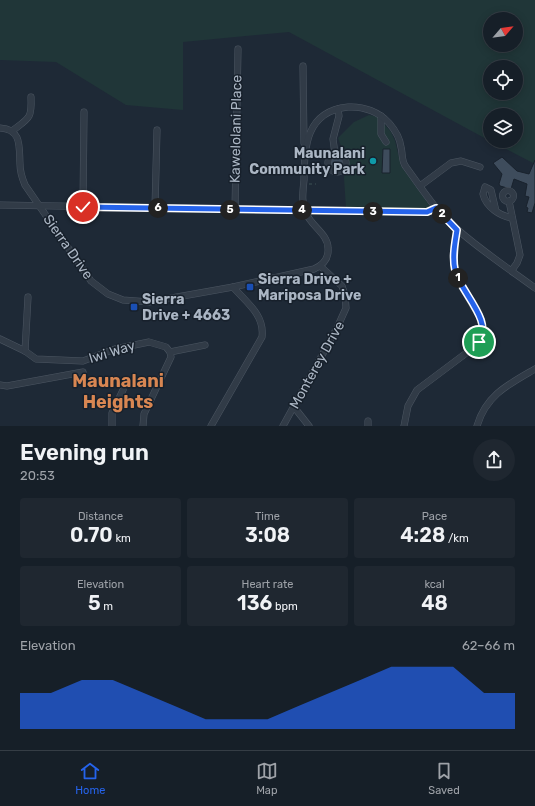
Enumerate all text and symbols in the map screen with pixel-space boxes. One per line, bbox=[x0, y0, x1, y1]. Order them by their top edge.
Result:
north arrow bbox=[483, 12, 523, 52]
map controls bbox=[483, 12, 523, 148]
button: locate bbox=[483, 60, 523, 100]
street label: Kawelolani Place bbox=[227, 74, 245, 183]
button: layers bbox=[483, 108, 523, 148]
place label: Maunalani Community Park bbox=[249, 145, 366, 178]
marker: Maunalani Community Park bbox=[368, 156, 378, 166]
pin bbox=[66, 190, 100, 224]
icon: check bbox=[72, 196, 94, 218]
pin: 6 bbox=[148, 198, 168, 218]
pin: 5 bbox=[220, 200, 240, 220]
pin: 4 bbox=[292, 200, 312, 220]
text: 6 bbox=[154, 201, 162, 214]
pin: 3 bbox=[363, 202, 383, 222]
text: 5 bbox=[226, 203, 234, 216]
text: 4 bbox=[298, 203, 306, 216]
pin: 2 bbox=[432, 204, 452, 224]
text: 3 bbox=[369, 205, 377, 218]
text: 2 bbox=[438, 207, 446, 220]
street label: Sierra Drive bbox=[39, 211, 97, 283]
pin: 1 bbox=[448, 268, 468, 288]
place label: Sierra Drive + Mariposa Drive bbox=[258, 271, 361, 304]
text: 1 bbox=[455, 271, 461, 284]
marker: Sierra Drive + Mariposa Drive bbox=[245, 282, 255, 292]
place label: Sierra Drive + 4663 bbox=[142, 291, 230, 324]
marker: Sierra Drive + 4663 bbox=[129, 302, 139, 312]
street label: Monterey Drive bbox=[286, 318, 348, 412]
pin bbox=[462, 325, 496, 359]
icon: arrive bbox=[468, 331, 490, 353]
street label: Iwi Way bbox=[87, 337, 138, 367]
district label: Maunalani Heights bbox=[72, 370, 164, 413]
text: Evening run bbox=[20, 439, 149, 466]
button: share bbox=[473, 439, 515, 481]
text: 20:53 bbox=[20, 468, 55, 483]
text: Distance bbox=[78, 510, 123, 523]
text: Time bbox=[255, 510, 280, 523]
text: Pace bbox=[422, 510, 447, 523]
text: 0.70 bbox=[70, 523, 113, 547]
text: 3:08 bbox=[245, 523, 290, 547]
text: 4:28 bbox=[400, 523, 445, 547]
text: km bbox=[113, 532, 131, 545]
text: /km bbox=[445, 532, 469, 545]
text: Elevation bbox=[77, 578, 124, 591]
text: Heart rate bbox=[242, 578, 293, 591]
text: kcal bbox=[424, 578, 445, 591]
text: 5 bbox=[88, 591, 101, 615]
text: 136 bbox=[237, 591, 272, 615]
text: 48 bbox=[421, 591, 448, 615]
text: m bbox=[101, 600, 113, 613]
text: bpm bbox=[272, 600, 298, 613]
text: Elevation bbox=[20, 638, 76, 653]
text: 62–66 m bbox=[462, 638, 515, 653]
tab: Home bbox=[75, 760, 105, 797]
tab: Map bbox=[256, 760, 278, 797]
tab: Saved bbox=[428, 760, 460, 797]

